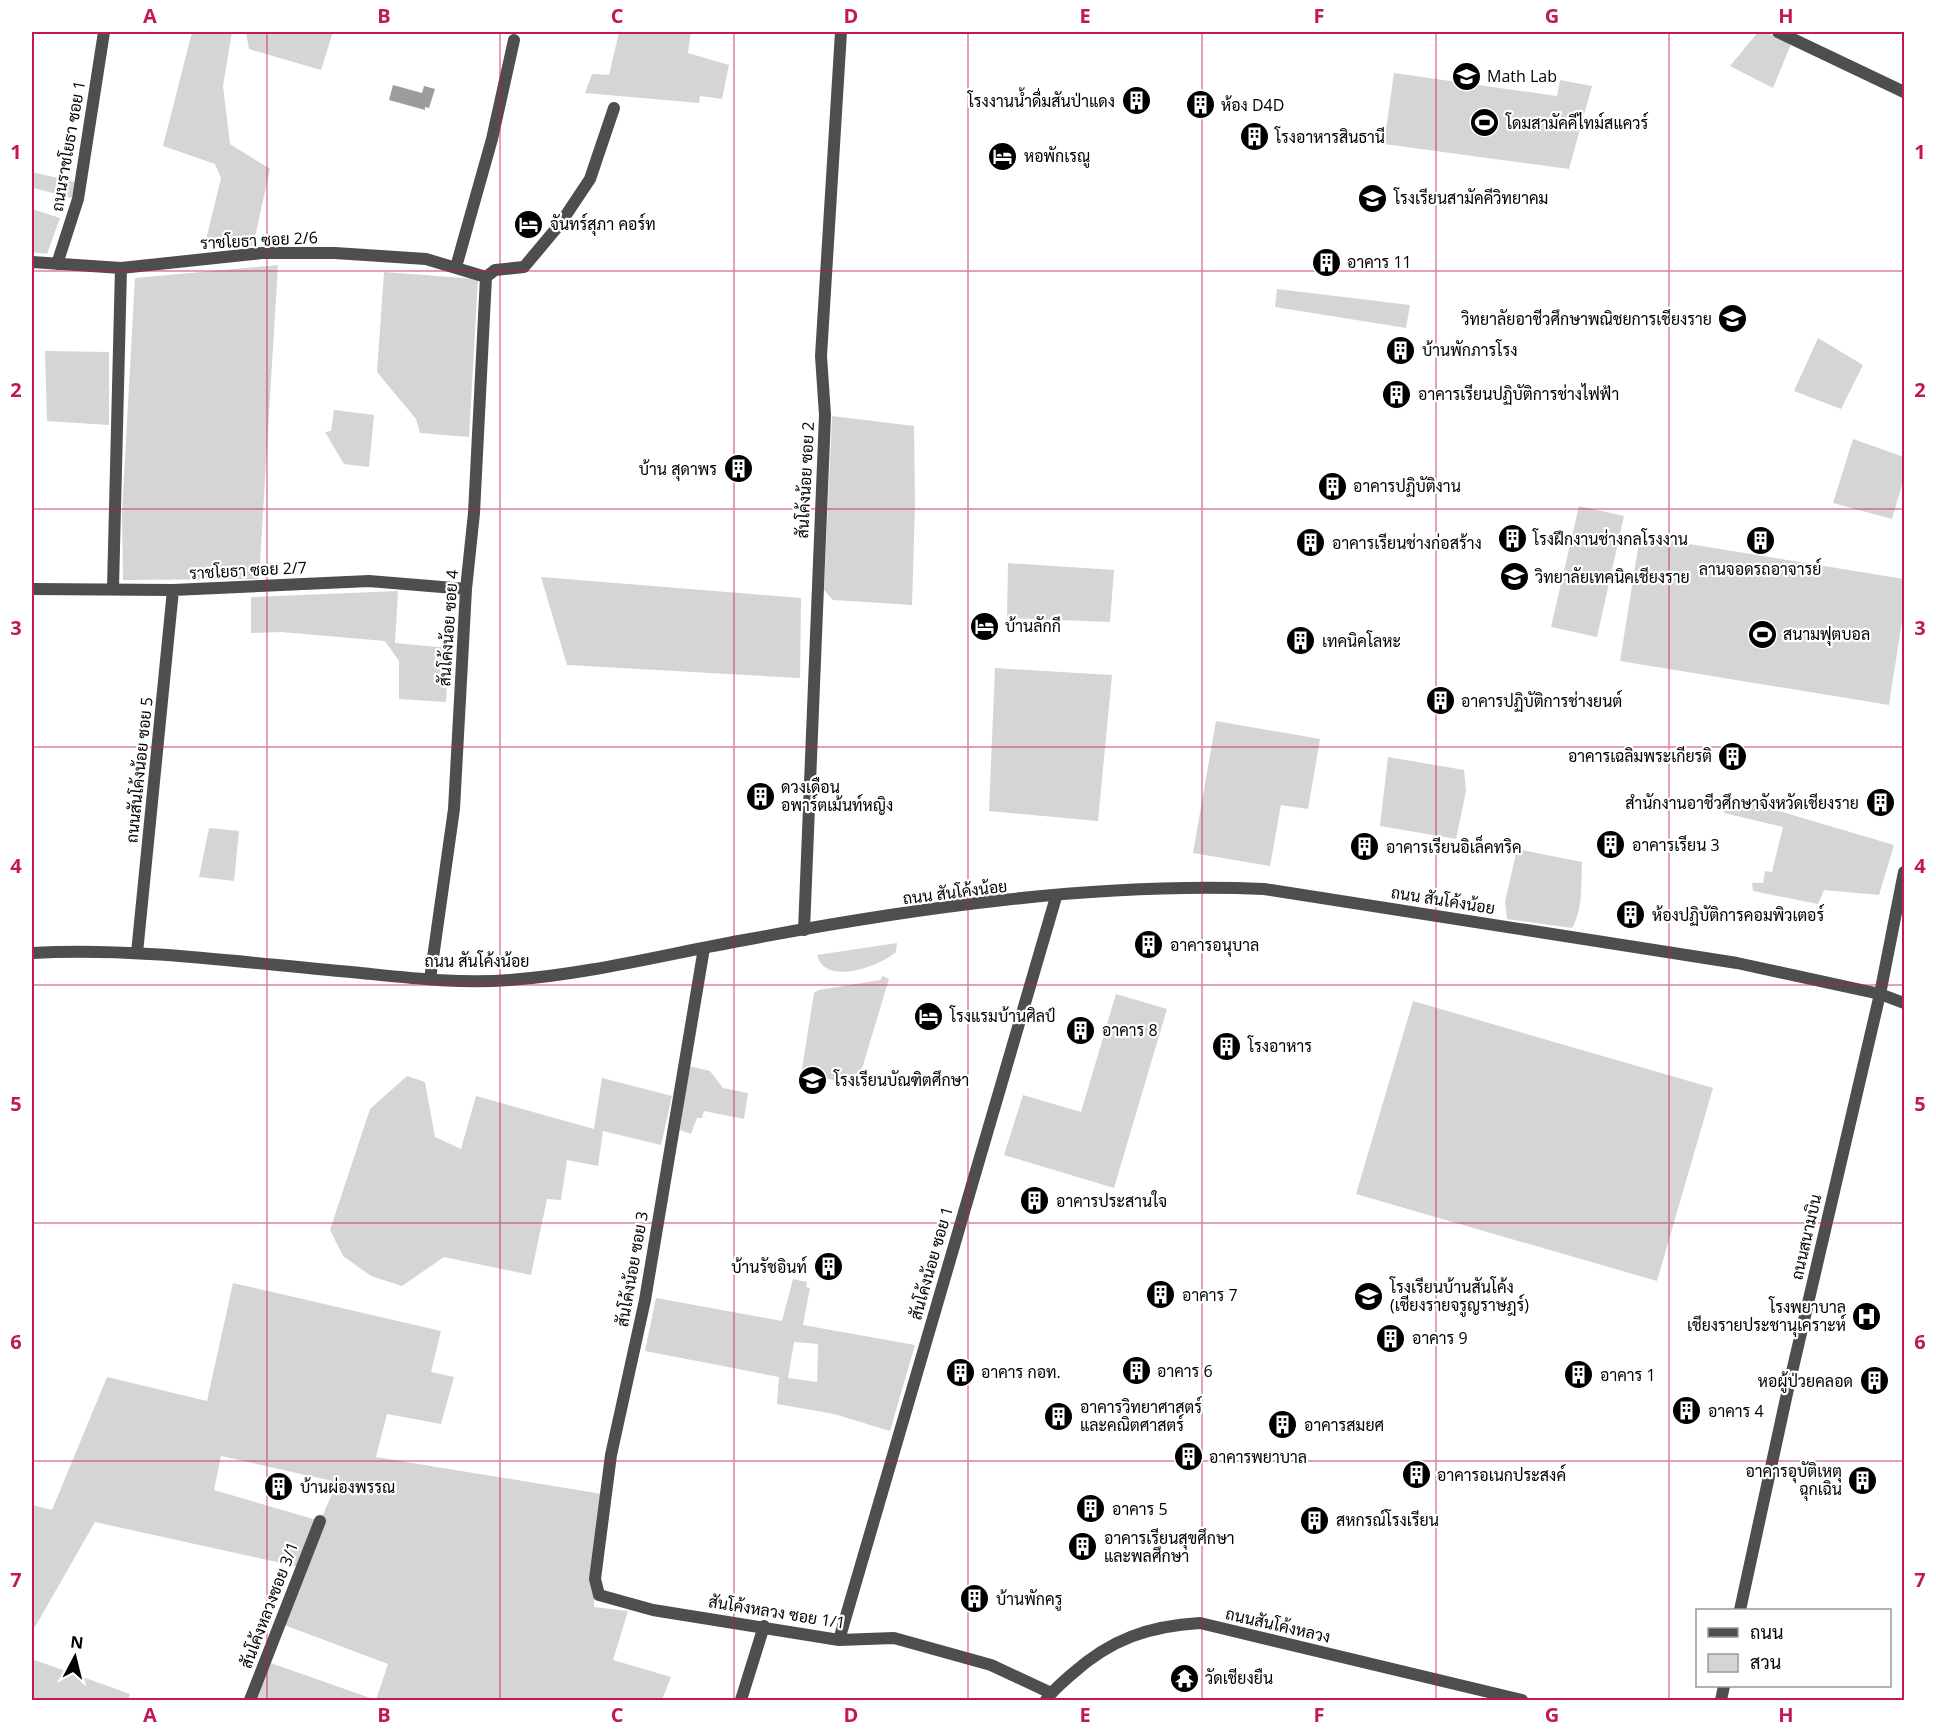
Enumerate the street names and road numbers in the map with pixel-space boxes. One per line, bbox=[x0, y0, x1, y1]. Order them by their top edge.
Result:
street label: ถนนราชโยธา ซอย 1 bbox=[46, 79, 90, 213]
street label: ราชโยธา ซอย 2/6 bbox=[200, 226, 318, 254]
street label: สันโค้งน้อย ซอย 2 bbox=[791, 421, 819, 539]
street label: ราชโยธา ซอย 2/7 bbox=[189, 556, 307, 584]
street label: สันโค้งน้อย ซอย 4 bbox=[433, 569, 463, 687]
street label: ถนนสันโค้งน้อย ซอย 5 bbox=[120, 696, 158, 844]
street label: ถนน สันโค้งน้อย bbox=[902, 875, 1008, 909]
street label: ถนน สันโค้งน้อย bbox=[1389, 881, 1497, 919]
street label: ถนน สันโค้งน้อย bbox=[424, 950, 530, 972]
street label: ถนนสนามบิน bbox=[1785, 1192, 1827, 1282]
street label: สันโค้งน้อย ซอย 1 bbox=[904, 1204, 958, 1322]
street label: สันโค้งน้อย ซอย 3 bbox=[611, 1209, 653, 1329]
street label: สันโค้งหลวงซอย 3/1 bbox=[235, 1538, 303, 1672]
street label: สันโค้งหลวง ซอย 1/1 bbox=[707, 1590, 847, 1634]
street label: ถนนสันโค้งหลวง bbox=[1223, 1602, 1333, 1648]

